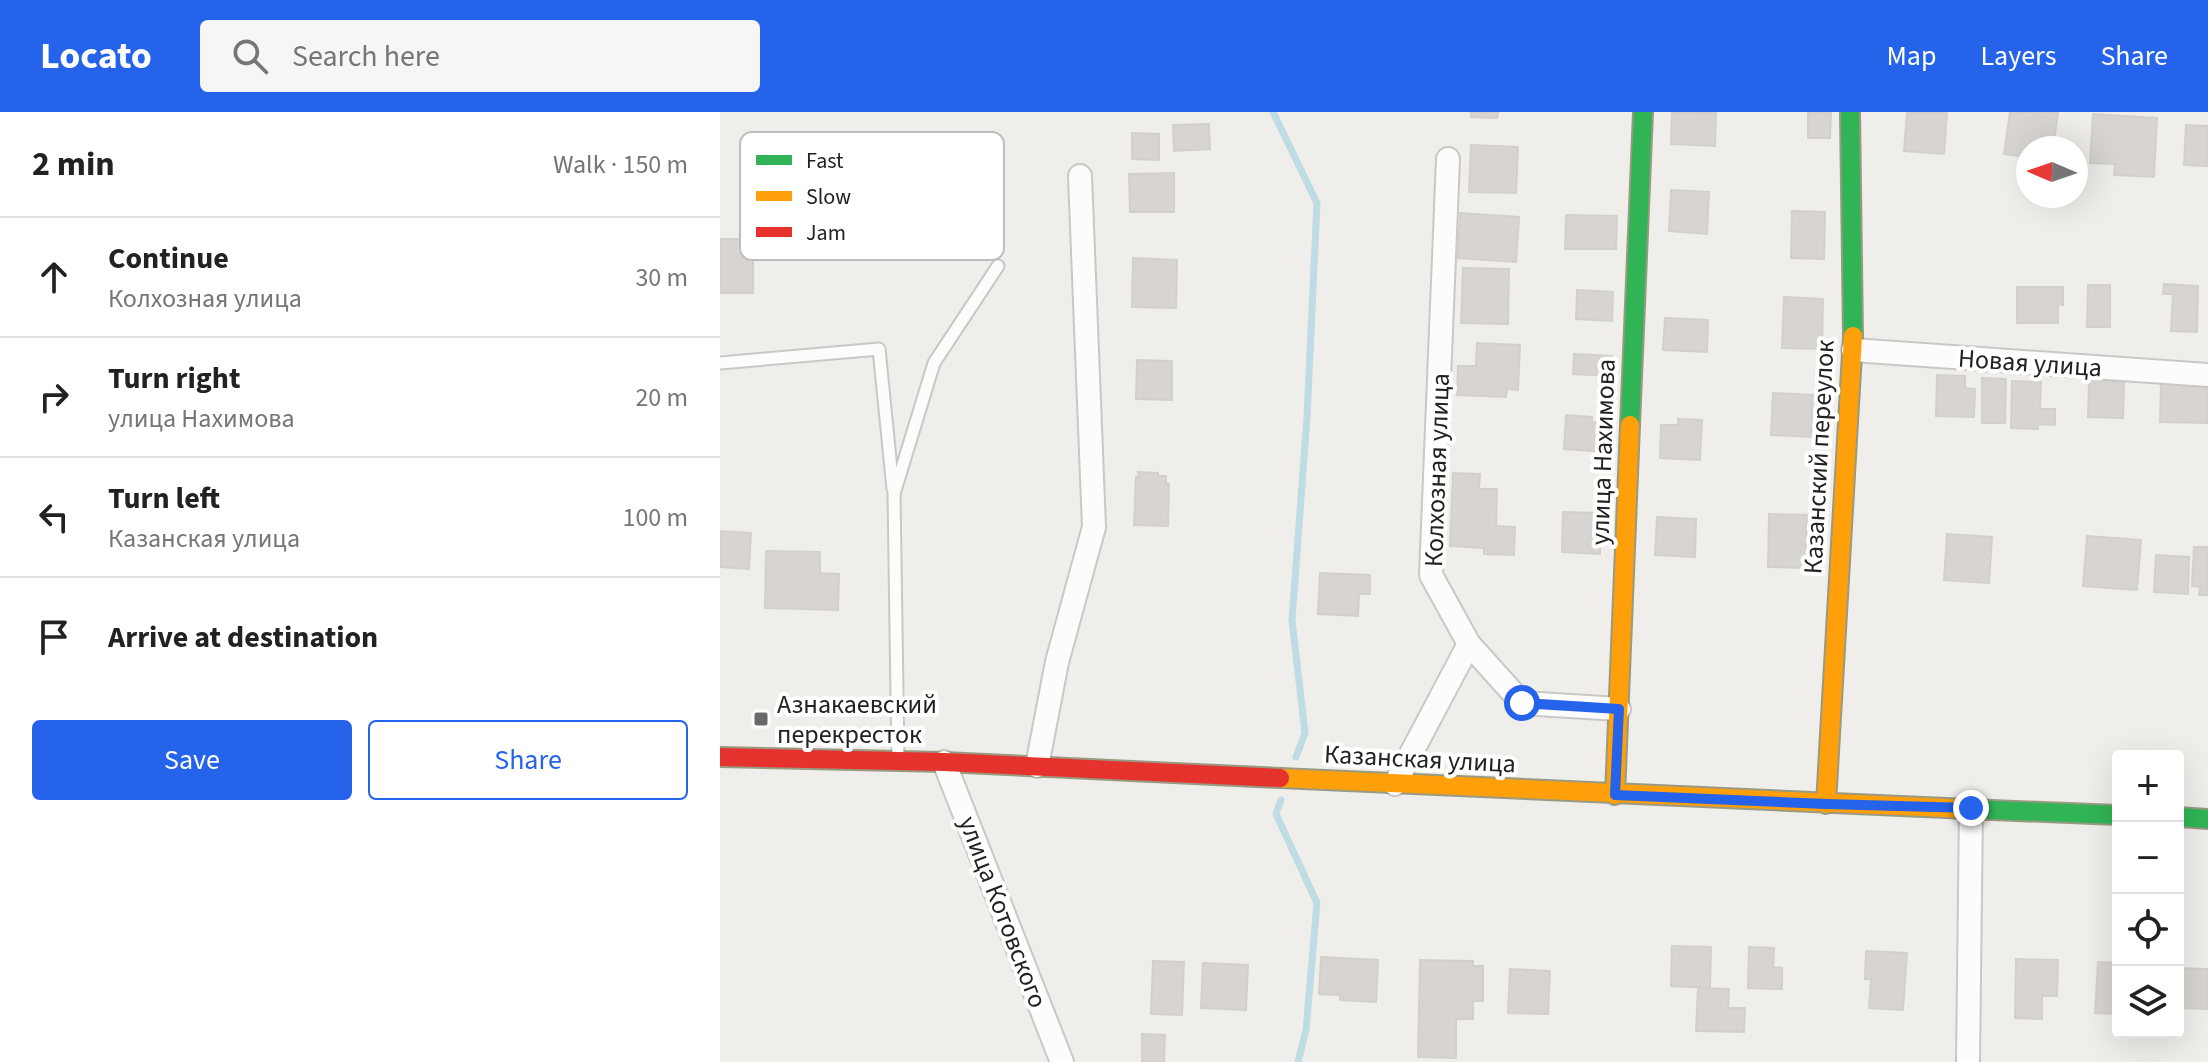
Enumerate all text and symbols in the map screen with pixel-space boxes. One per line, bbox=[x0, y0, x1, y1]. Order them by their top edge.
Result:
search box bbox=[200, 20, 760, 92]
text: Locato bbox=[40, 29, 152, 83]
icon: search bbox=[228, 34, 272, 78]
text: Search here bbox=[292, 35, 440, 78]
text: Map bbox=[1886, 36, 1936, 76]
text: Layers bbox=[1980, 36, 2056, 76]
text: Share bbox=[2100, 36, 2168, 76]
legend bbox=[740, 132, 1004, 260]
north arrow bbox=[2016, 136, 2088, 208]
text: 2 min bbox=[32, 140, 115, 189]
text: Fast bbox=[806, 145, 844, 177]
text: Walk · 150 m bbox=[553, 146, 688, 183]
text: Slow bbox=[806, 181, 851, 213]
text: Jam bbox=[806, 217, 846, 249]
text: Continue bbox=[108, 237, 229, 280]
icon: ahead bbox=[32, 255, 76, 299]
text: 30 m bbox=[635, 259, 688, 296]
text: Колхозная улица bbox=[108, 280, 302, 317]
street label: Казанский переулок bbox=[1794, 339, 1844, 575]
street label: Новая улица bbox=[1957, 340, 2103, 386]
text: Turn right bbox=[108, 357, 240, 400]
street label: улица Нахимова bbox=[1581, 358, 1625, 546]
street label: Колхозная улица bbox=[1415, 372, 1459, 568]
icon: right bbox=[32, 375, 76, 419]
text: 20 m bbox=[635, 379, 688, 416]
text: улица Нахимова bbox=[108, 400, 295, 437]
text: Turn left bbox=[108, 477, 220, 520]
icon: left bbox=[32, 495, 76, 539]
text: 100 m bbox=[622, 499, 688, 536]
text: Казанская улица bbox=[108, 520, 300, 557]
icon: arrive bbox=[32, 615, 76, 659]
text: Arrive at destination bbox=[108, 616, 378, 659]
route start bbox=[1504, 685, 1540, 721]
place label: Азнакаевский перекресток bbox=[777, 686, 937, 753]
marker: Азнакаевский перекресток bbox=[752, 710, 770, 728]
button: Save bbox=[32, 720, 352, 800]
button: Share bbox=[368, 720, 688, 800]
street label: Казанская улица bbox=[1323, 735, 1517, 783]
map controls bbox=[2112, 750, 2184, 1038]
button: + bbox=[2112, 750, 2184, 822]
route end bbox=[1953, 790, 1989, 826]
street label: улица Котовского bbox=[949, 811, 1057, 1013]
button: − bbox=[2112, 822, 2184, 894]
button: locate bbox=[2112, 894, 2184, 966]
button: layers bbox=[2112, 966, 2184, 1038]

